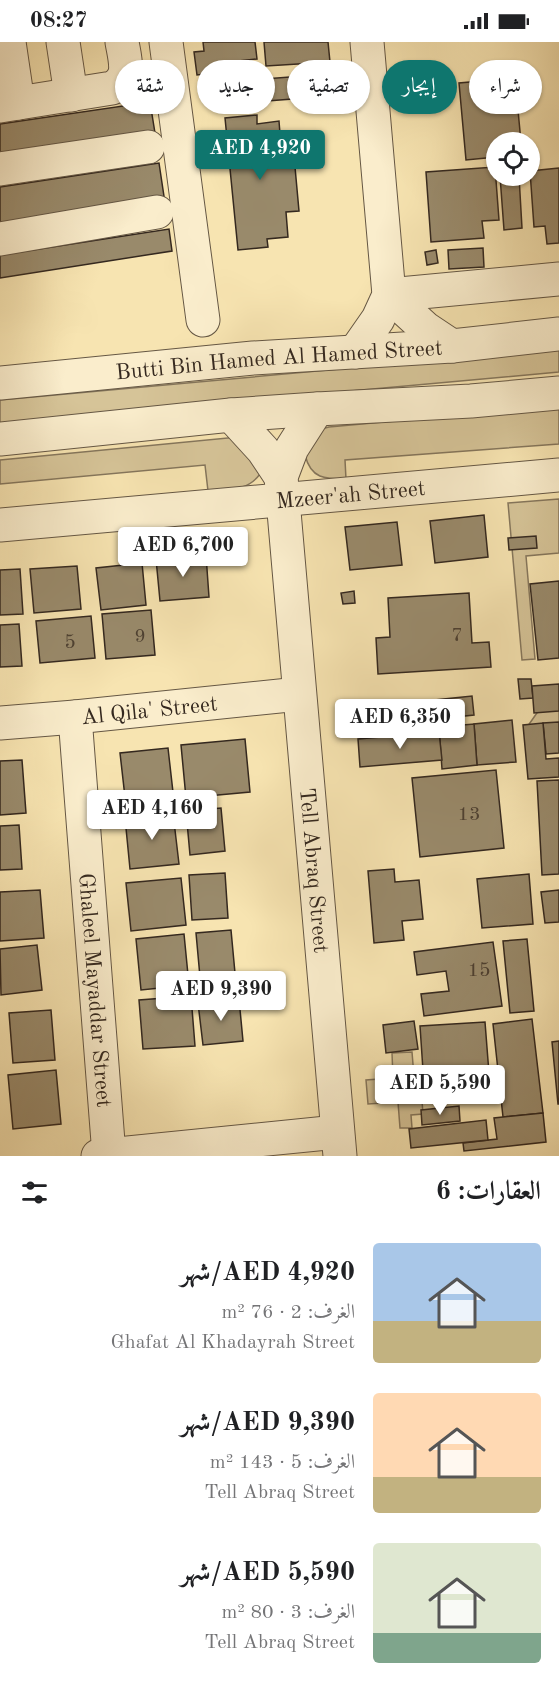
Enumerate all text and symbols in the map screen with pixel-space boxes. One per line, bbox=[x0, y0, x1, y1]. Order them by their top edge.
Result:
text: 08:27 bbox=[30, 10, 87, 32]
chip: شقة bbox=[115, 60, 185, 114]
chip: جديد bbox=[197, 60, 275, 114]
chip: تصفية bbox=[287, 60, 370, 114]
chip: إيجار bbox=[382, 60, 457, 114]
chip: شراء bbox=[469, 60, 542, 114]
pin: AED 4,920 bbox=[191, 130, 329, 181]
map controls bbox=[486, 132, 540, 186]
button: locate bbox=[486, 132, 540, 186]
text: AED 4,920 bbox=[209, 139, 311, 159]
street label: Butti Bin Hamed Al Hamed Street bbox=[115, 338, 443, 385]
street label: Mzeer'ah Street bbox=[275, 478, 426, 513]
pin: AED 6,700 bbox=[114, 527, 252, 578]
text: AED 6,700 bbox=[132, 536, 234, 556]
house number: 7 bbox=[451, 626, 463, 646]
house number: 9 bbox=[134, 627, 146, 647]
house number: 5 bbox=[64, 633, 76, 653]
street label: Al Qila' Street bbox=[80, 693, 219, 729]
pin: AED 6,350 bbox=[331, 699, 469, 750]
text: AED 6,350 bbox=[349, 708, 451, 728]
street label: Tell Abraq Street bbox=[295, 787, 331, 954]
pin: AED 4,160 bbox=[83, 790, 221, 841]
text: AED 4,160 bbox=[101, 799, 203, 819]
house number: 13 bbox=[457, 805, 481, 825]
street label: Ghaleel Mayaddar Street bbox=[74, 872, 114, 1108]
house number: 15 bbox=[467, 961, 491, 981]
pin: AED 9,390 bbox=[152, 971, 290, 1022]
text: AED 9,390 bbox=[170, 980, 272, 1000]
pin: AED 5,590 bbox=[371, 1065, 509, 1116]
text: AED 5,590 bbox=[389, 1074, 491, 1094]
icon: filters bbox=[18, 1176, 51, 1209]
text: العقارات: 6 bbox=[436, 1179, 541, 1205]
text: AED 4,920/شهر bbox=[181, 1260, 355, 1286]
icon: home bbox=[421, 1267, 493, 1339]
text: الغرف: 2 · 76 m² bbox=[221, 1303, 355, 1323]
text: Ghafat Al Khadayrah Street bbox=[110, 1333, 355, 1353]
text: AED 9,390/شهر bbox=[181, 1410, 355, 1436]
icon: home bbox=[421, 1417, 493, 1489]
text: الغرف: 5 · 143 m² bbox=[210, 1453, 355, 1473]
text: Tell Abraq Street bbox=[204, 1483, 355, 1503]
text: AED 5,590/شهر bbox=[181, 1560, 355, 1586]
icon: home bbox=[421, 1567, 493, 1639]
text: الغرف: 3 · 80 m² bbox=[221, 1603, 355, 1623]
text: Tell Abraq Street bbox=[204, 1633, 355, 1653]

